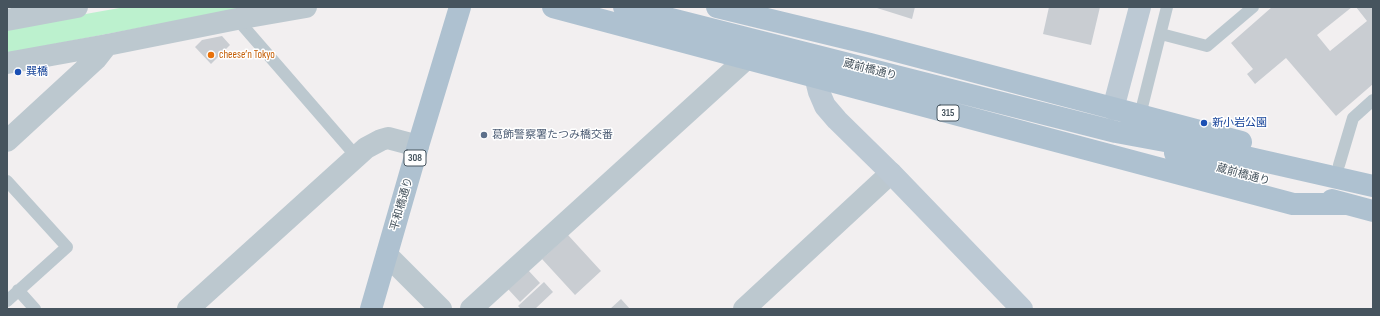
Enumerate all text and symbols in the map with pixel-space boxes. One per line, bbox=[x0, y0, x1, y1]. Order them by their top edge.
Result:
place label: cheese’n Tokyo bbox=[219, 48, 275, 62]
marker: cheese’n Tokyo bbox=[206, 50, 216, 60]
street label: 蔵前橋通り bbox=[842, 57, 898, 83]
place label: 巽橋 bbox=[26, 65, 48, 79]
marker: 巽橋 bbox=[13, 67, 23, 77]
road number: 315 bbox=[937, 105, 959, 121]
place label: 新小岩公園 bbox=[1212, 116, 1267, 130]
marker: 新小岩公園 bbox=[1199, 118, 1209, 128]
place label: 葛飾警察署たつみ橋交番 bbox=[492, 128, 613, 142]
marker: 葛飾警察署たつみ橋交番 bbox=[479, 130, 489, 140]
road number: 308 bbox=[404, 150, 426, 166]
street label: 蔵前橋通り bbox=[1215, 162, 1271, 188]
street label: 平和橋通り bbox=[388, 176, 416, 232]

